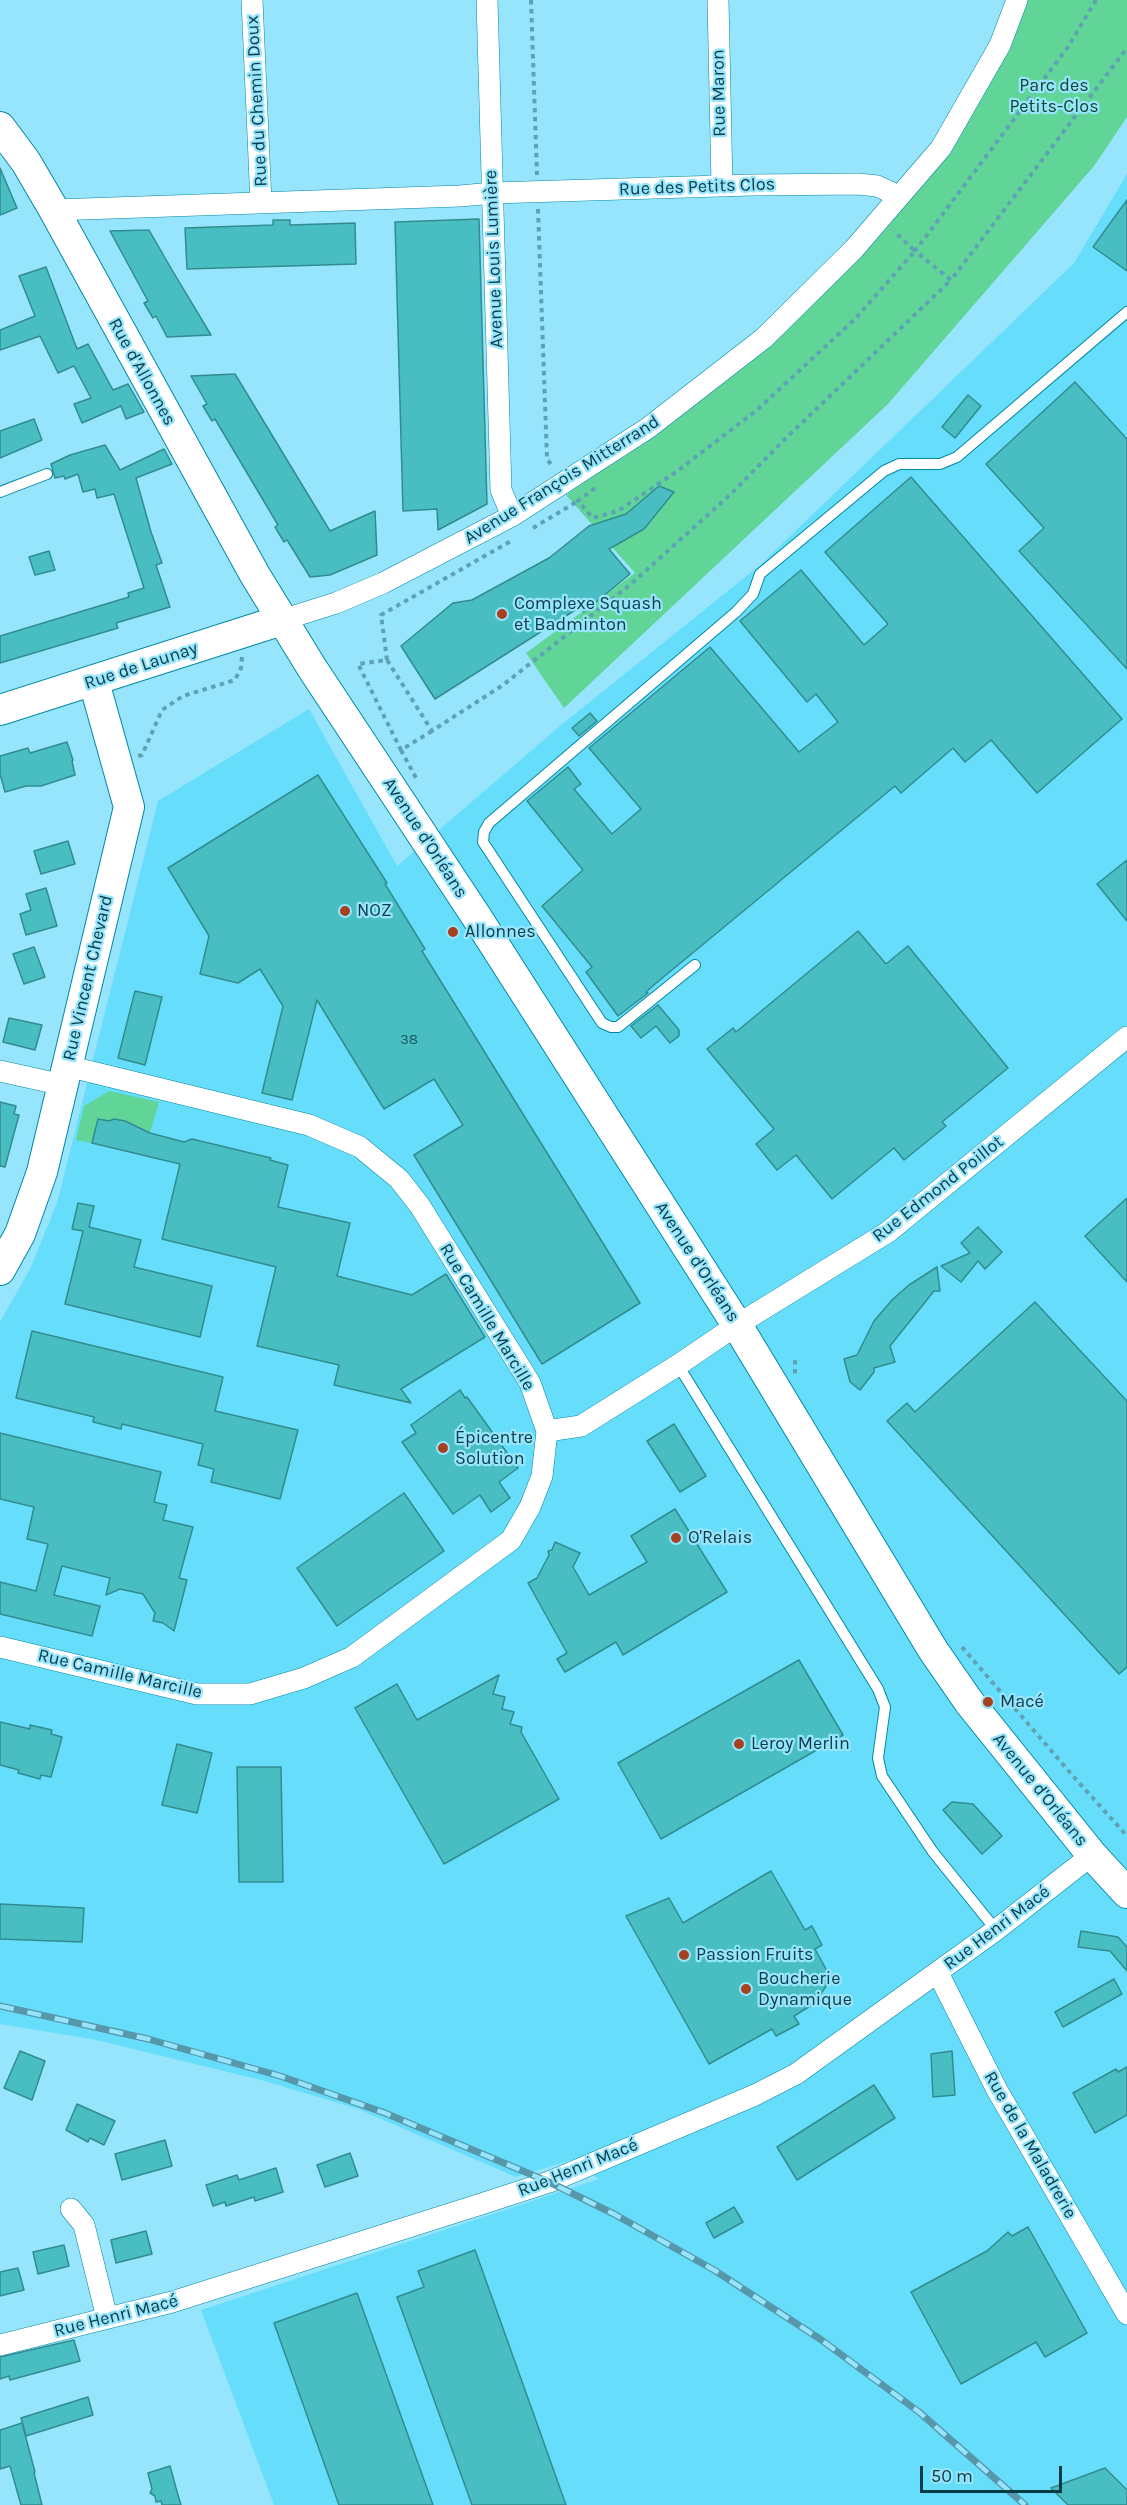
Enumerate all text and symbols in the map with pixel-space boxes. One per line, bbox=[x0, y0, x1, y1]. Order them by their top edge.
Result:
street label: Rue du Chemin Doux bbox=[242, 15, 272, 187]
street label: Rue Maron bbox=[707, 49, 731, 137]
park label: Parc des Petits-Clos bbox=[1009, 75, 1099, 118]
street label: Avenue Louis Lumière bbox=[480, 170, 508, 348]
street label: Rue des Petits Clos bbox=[619, 173, 775, 201]
street label: Rue d'Allonnes bbox=[104, 315, 180, 429]
street label: Avenue François Mitterrand bbox=[460, 411, 664, 549]
place label: Complexe Squash et Badminton bbox=[514, 593, 662, 636]
marker: Complexe Squash et Badminton bbox=[495, 607, 509, 621]
street label: Rue de Launay bbox=[82, 637, 200, 695]
street label: Avenue d'Orléans bbox=[378, 774, 472, 902]
street label: Rue Vincent Chevard bbox=[58, 893, 118, 1063]
place label: NOZ bbox=[357, 900, 392, 922]
marker: NOZ bbox=[338, 904, 352, 918]
place label: Allonnes bbox=[465, 921, 536, 943]
marker: Allonnes bbox=[446, 925, 460, 939]
house number: 38 bbox=[400, 1031, 418, 1049]
street label: Rue Edmond Poillot bbox=[868, 1131, 1008, 1247]
street label: Avenue d'Orléans bbox=[650, 1198, 744, 1326]
street label: Rue Camille Marcille bbox=[435, 1240, 539, 1394]
place label: Épicentre Solution bbox=[455, 1427, 533, 1470]
marker: Épicentre Solution bbox=[436, 1441, 450, 1455]
place label: O'Relais bbox=[688, 1527, 752, 1549]
marker: O'Relais bbox=[669, 1531, 683, 1545]
street label: Rue Camille Marcille bbox=[36, 1645, 204, 1703]
place label: Macé bbox=[1000, 1691, 1044, 1713]
marker: Macé bbox=[981, 1695, 995, 1709]
street label: Avenue d'Orléans bbox=[988, 1729, 1092, 1851]
place label: Leroy Merlin bbox=[751, 1733, 850, 1755]
marker: Leroy Merlin bbox=[732, 1737, 746, 1751]
street label: Rue Henri Macé bbox=[940, 1881, 1054, 1975]
place label: Passion Fruits bbox=[696, 1944, 814, 1966]
marker: Passion Fruits bbox=[677, 1948, 691, 1962]
place label: Boucherie Dynamique bbox=[758, 1968, 852, 2010]
marker: Boucherie Dynamique bbox=[739, 1982, 753, 1996]
street label: Rue de la Maladrerie bbox=[979, 2068, 1081, 2222]
street label: Rue Henri Macé bbox=[515, 2134, 641, 2202]
street label: Rue Henri Macé bbox=[52, 2290, 180, 2342]
scale bar bbox=[923, 2454, 1066, 2492]
text: 50 m bbox=[931, 2465, 973, 2487]

